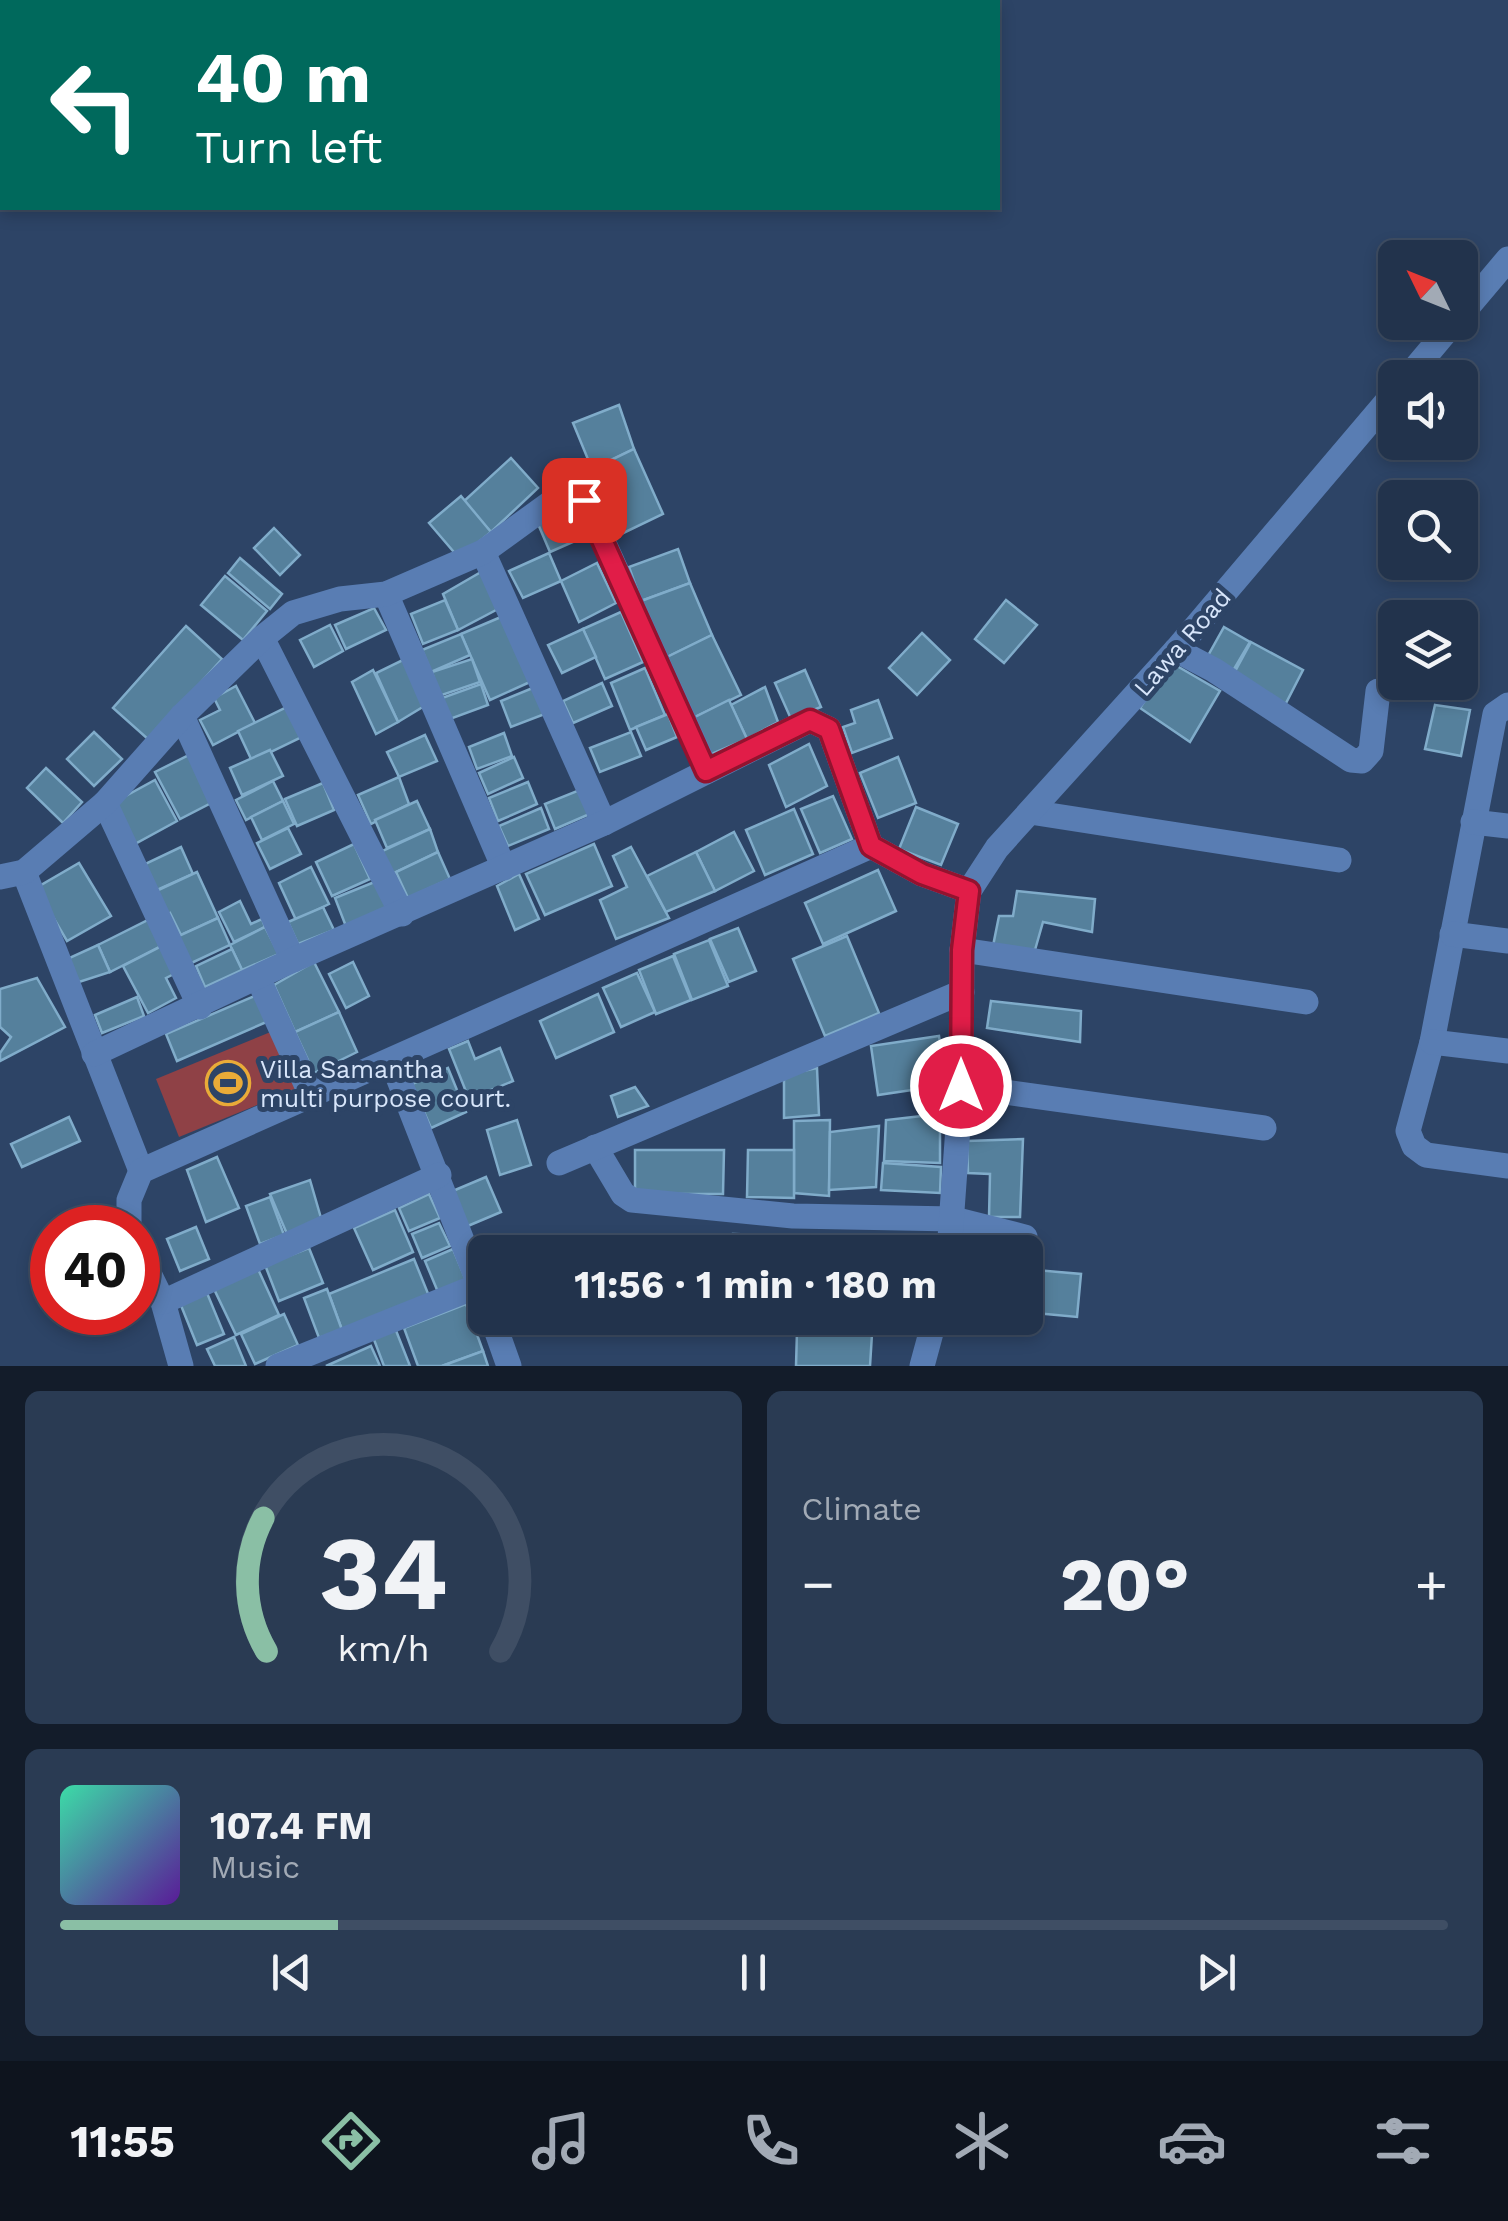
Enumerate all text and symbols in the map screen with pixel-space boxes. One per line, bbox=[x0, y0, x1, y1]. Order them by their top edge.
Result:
text: 40 m bbox=[195, 37, 371, 119]
icon: left bbox=[30, 40, 160, 170]
text: Turn left bbox=[195, 121, 382, 174]
north arrow bbox=[1378, 240, 1478, 340]
map controls bbox=[1378, 240, 1478, 700]
button: sound bbox=[1378, 360, 1478, 460]
pin bbox=[542, 458, 627, 543]
icon: arrive bbox=[557, 473, 612, 528]
button: search bbox=[1378, 480, 1478, 580]
street label: Lawa Road bbox=[1128, 583, 1237, 702]
button: layers bbox=[1378, 600, 1478, 700]
position arrow bbox=[909, 1034, 1013, 1138]
place label: Villa Samantha multi purpose court. bbox=[260, 1055, 511, 1113]
sports icon: Villa Samantha multi purpose court. bbox=[205, 1060, 251, 1106]
speed limit sign: 40 bbox=[30, 1205, 160, 1335]
text: 11:56 · 1 min · 180 m bbox=[574, 1263, 937, 1307]
text: Climate bbox=[802, 1490, 922, 1528]
text: 34 bbox=[319, 1512, 448, 1634]
text: 20° bbox=[1060, 1540, 1190, 1628]
text: − bbox=[802, 1552, 835, 1616]
text: + bbox=[1415, 1552, 1448, 1616]
text: km/h bbox=[337, 1628, 429, 1670]
text: 107.4 FM bbox=[210, 1804, 373, 1848]
text: Music bbox=[210, 1848, 300, 1886]
icon: previous bbox=[264, 1945, 319, 2000]
icon: pause bbox=[726, 1945, 781, 2000]
icon: next bbox=[1189, 1945, 1244, 2000]
icon: directions bbox=[316, 2106, 386, 2176]
icon: music bbox=[526, 2106, 596, 2176]
icon: phone bbox=[736, 2106, 806, 2176]
icon: climate bbox=[947, 2106, 1017, 2176]
icon: car bbox=[1157, 2106, 1227, 2176]
icon: filters bbox=[1368, 2106, 1438, 2176]
text: 11:55 bbox=[70, 2115, 175, 2168]

